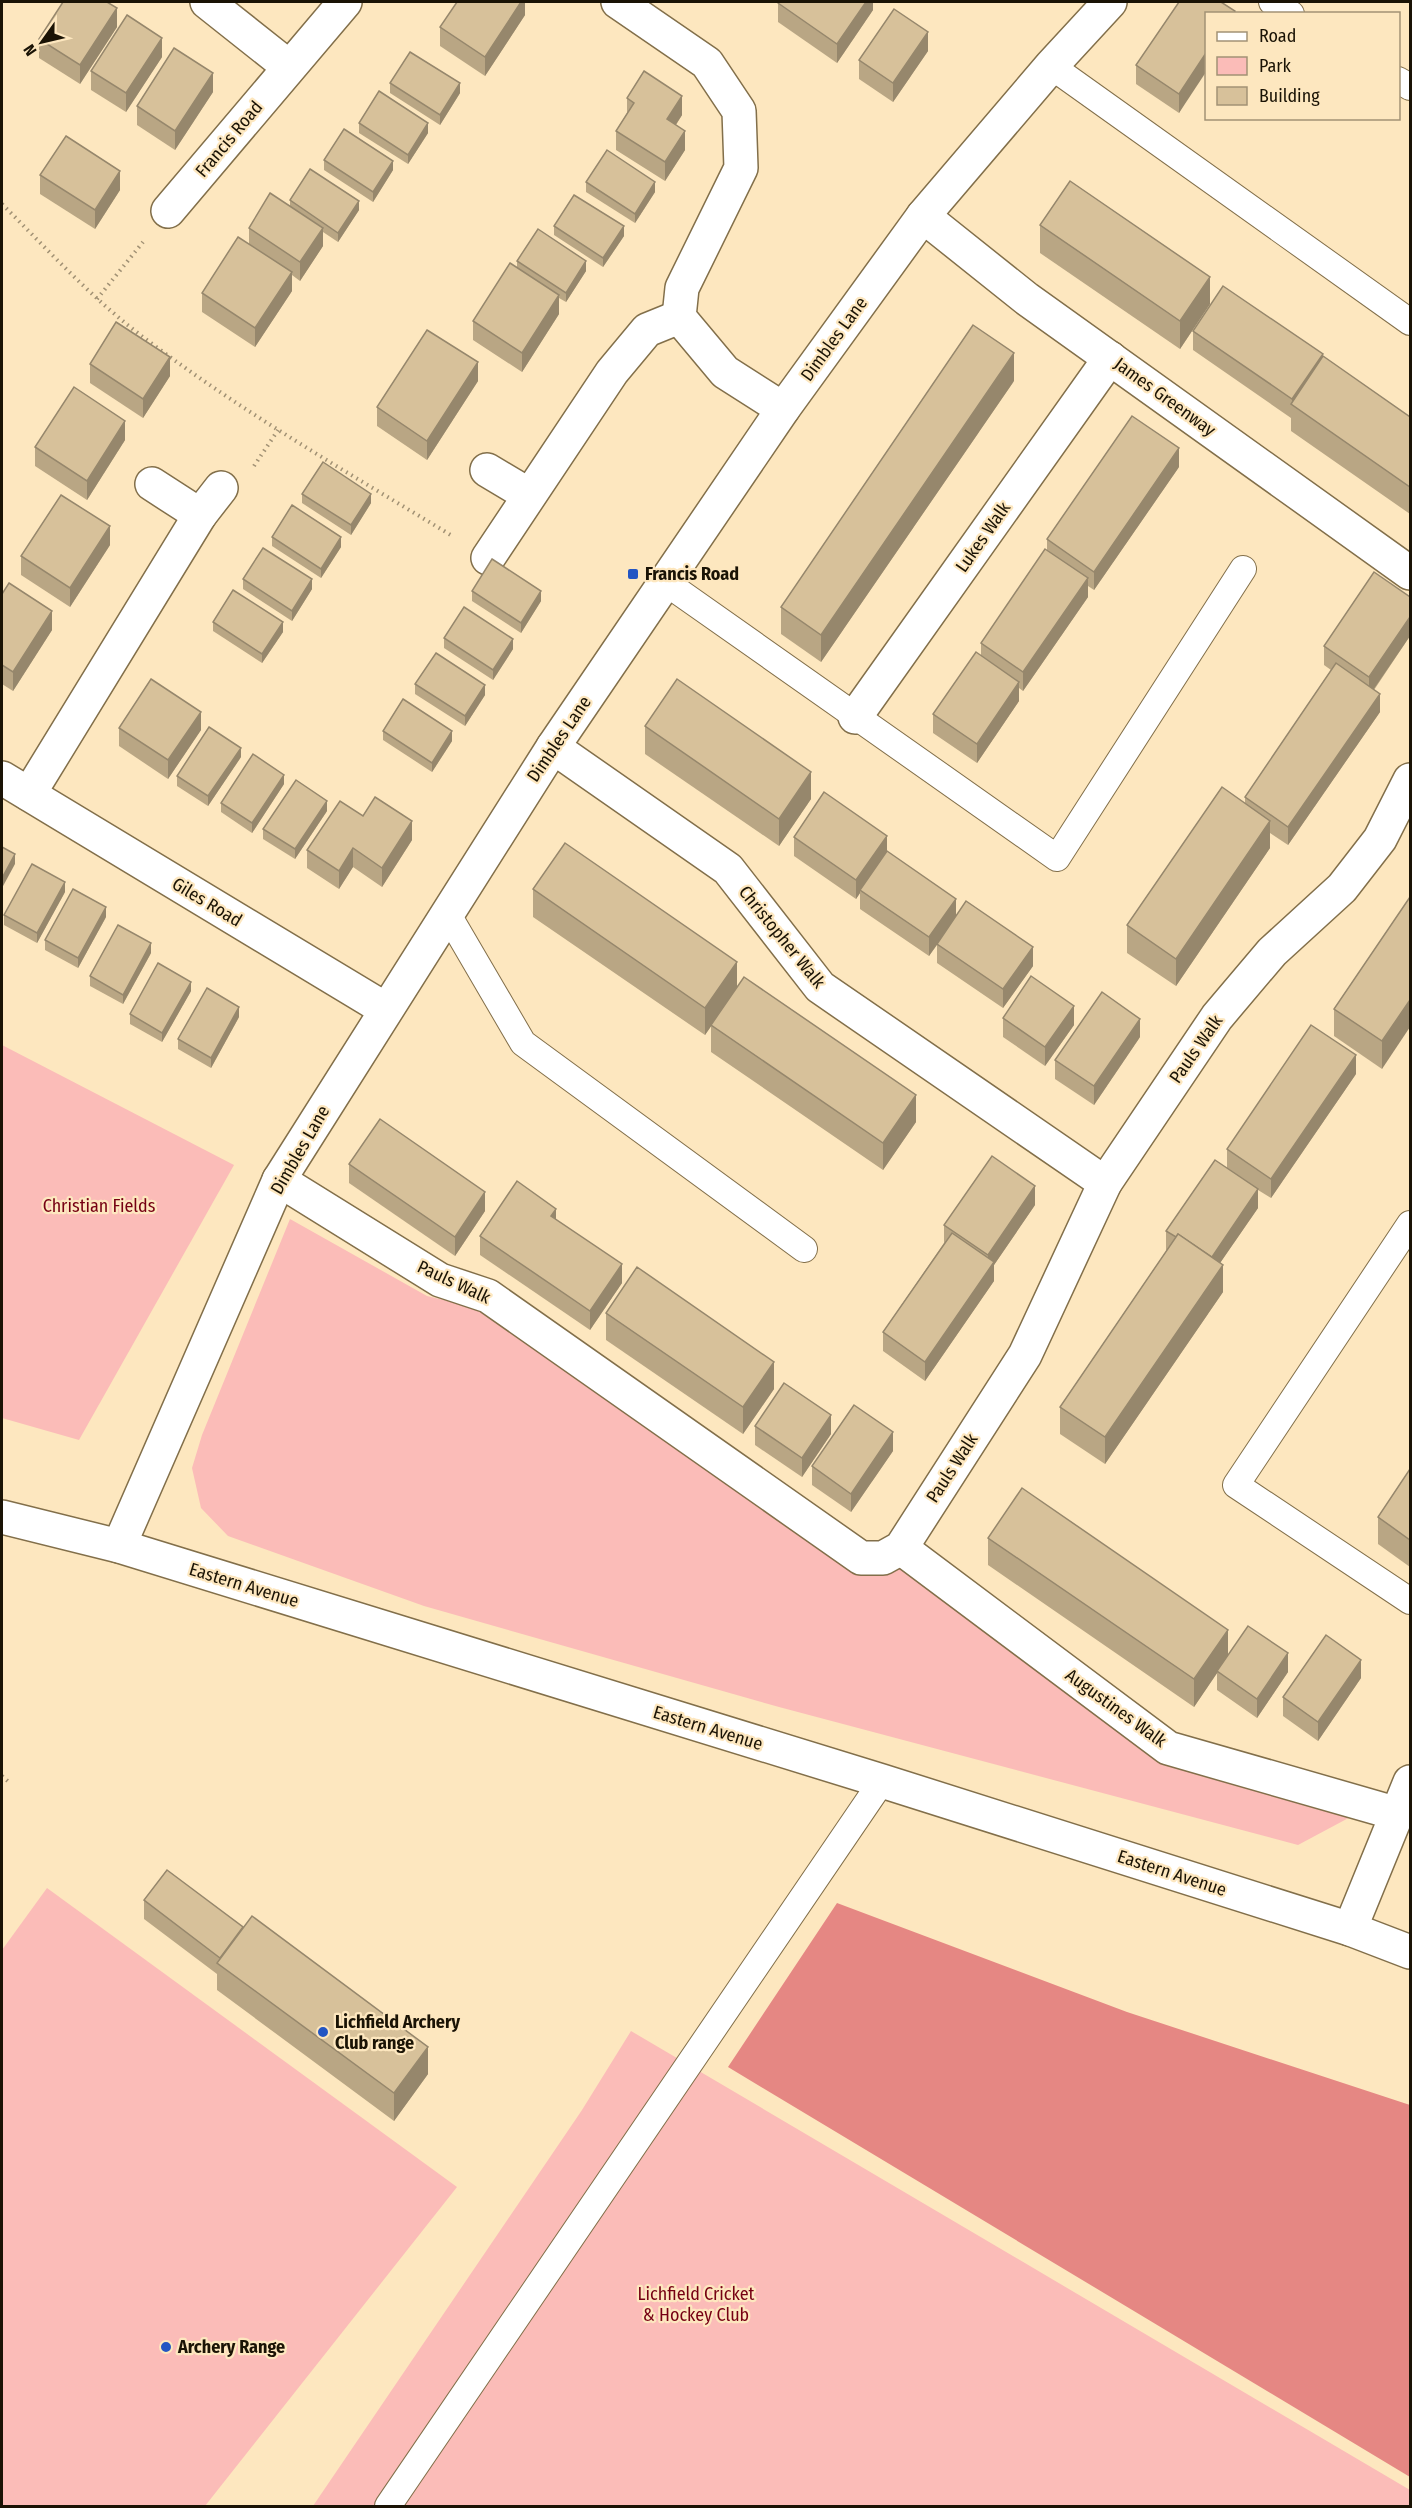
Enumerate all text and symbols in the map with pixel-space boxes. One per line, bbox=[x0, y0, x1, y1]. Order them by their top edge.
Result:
north arrow bbox=[12, 12, 72, 72]
legend bbox=[1205, 12, 1400, 120]
text: Road bbox=[1259, 25, 1296, 47]
text: N bbox=[19, 41, 41, 59]
text: Park bbox=[1259, 55, 1292, 77]
text: Building bbox=[1259, 85, 1320, 107]
street label: Francis Road bbox=[191, 96, 267, 182]
street label: Dimbles Lane bbox=[796, 292, 872, 385]
street label: James Greenway bbox=[1110, 353, 1220, 441]
street label: Lukes Walk bbox=[951, 497, 1016, 576]
place label: Francis Road bbox=[645, 563, 739, 585]
marker: Francis Road bbox=[626, 567, 640, 581]
street label: Dimbles Lane bbox=[522, 692, 596, 786]
street label: Giles Road bbox=[168, 873, 246, 931]
street label: Christopher Walk bbox=[734, 881, 830, 993]
street label: Pauls Walk bbox=[1165, 1010, 1228, 1087]
street label: Dimbles Lane bbox=[266, 1102, 334, 1198]
park label: Christian Fields bbox=[43, 1195, 156, 1217]
street label: Pauls Walk bbox=[414, 1256, 495, 1309]
street label: Pauls Walk bbox=[922, 1429, 983, 1507]
street label: Eastern Avenue bbox=[187, 1558, 301, 1612]
street label: Augustines Walk bbox=[1061, 1664, 1171, 1752]
street label: Eastern Avenue bbox=[651, 1701, 765, 1755]
street label: Eastern Avenue bbox=[1115, 1845, 1229, 1901]
place label: Lichfield Archery Club range bbox=[335, 2011, 461, 2054]
marker: Lichfield Archery Club range bbox=[316, 2025, 330, 2039]
park label: Lichfield Cricket & Hockey Club bbox=[638, 2283, 755, 2326]
place label: Archery Range bbox=[177, 2336, 285, 2358]
marker: Archery Range bbox=[159, 2340, 173, 2354]

